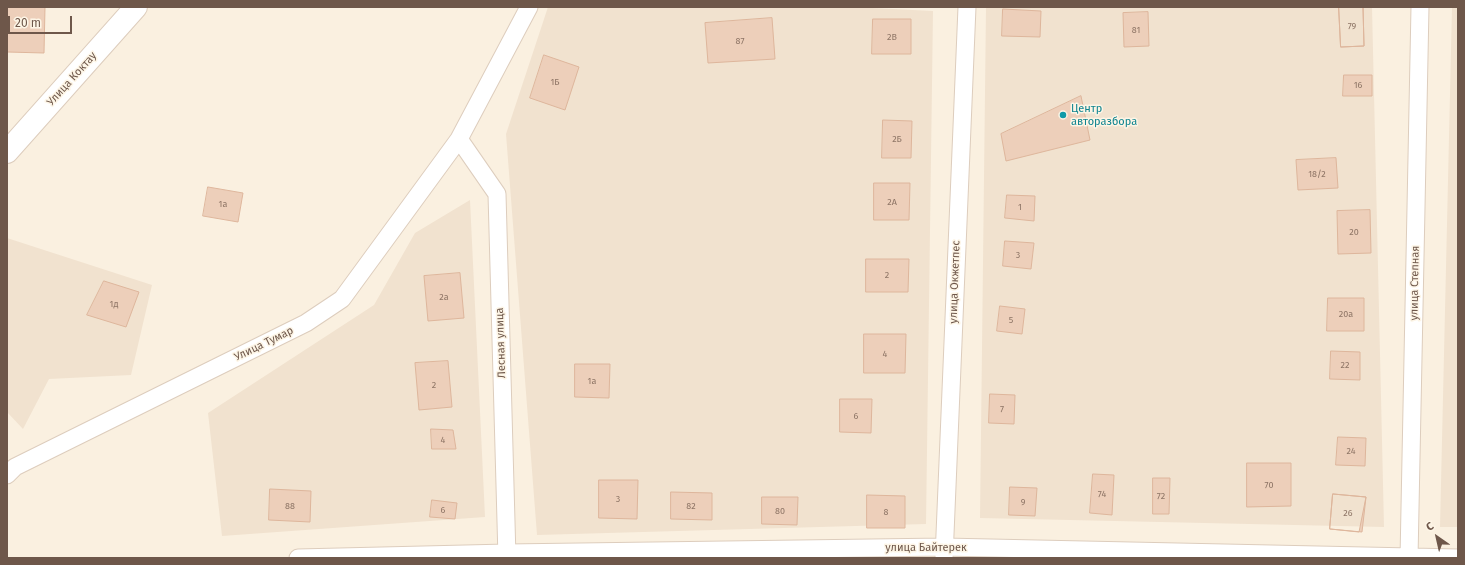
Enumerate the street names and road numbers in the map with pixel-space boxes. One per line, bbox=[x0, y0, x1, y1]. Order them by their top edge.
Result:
street label: Улица Коктау bbox=[44, 49, 100, 109]
street label: улица Окжетпес bbox=[947, 240, 963, 324]
street label: улица Степная bbox=[1408, 245, 1422, 321]
street label: Лесная улица bbox=[493, 307, 509, 379]
street label: Улица Тумар bbox=[232, 324, 296, 364]
street label: улица Байтерек bbox=[885, 541, 967, 555]

